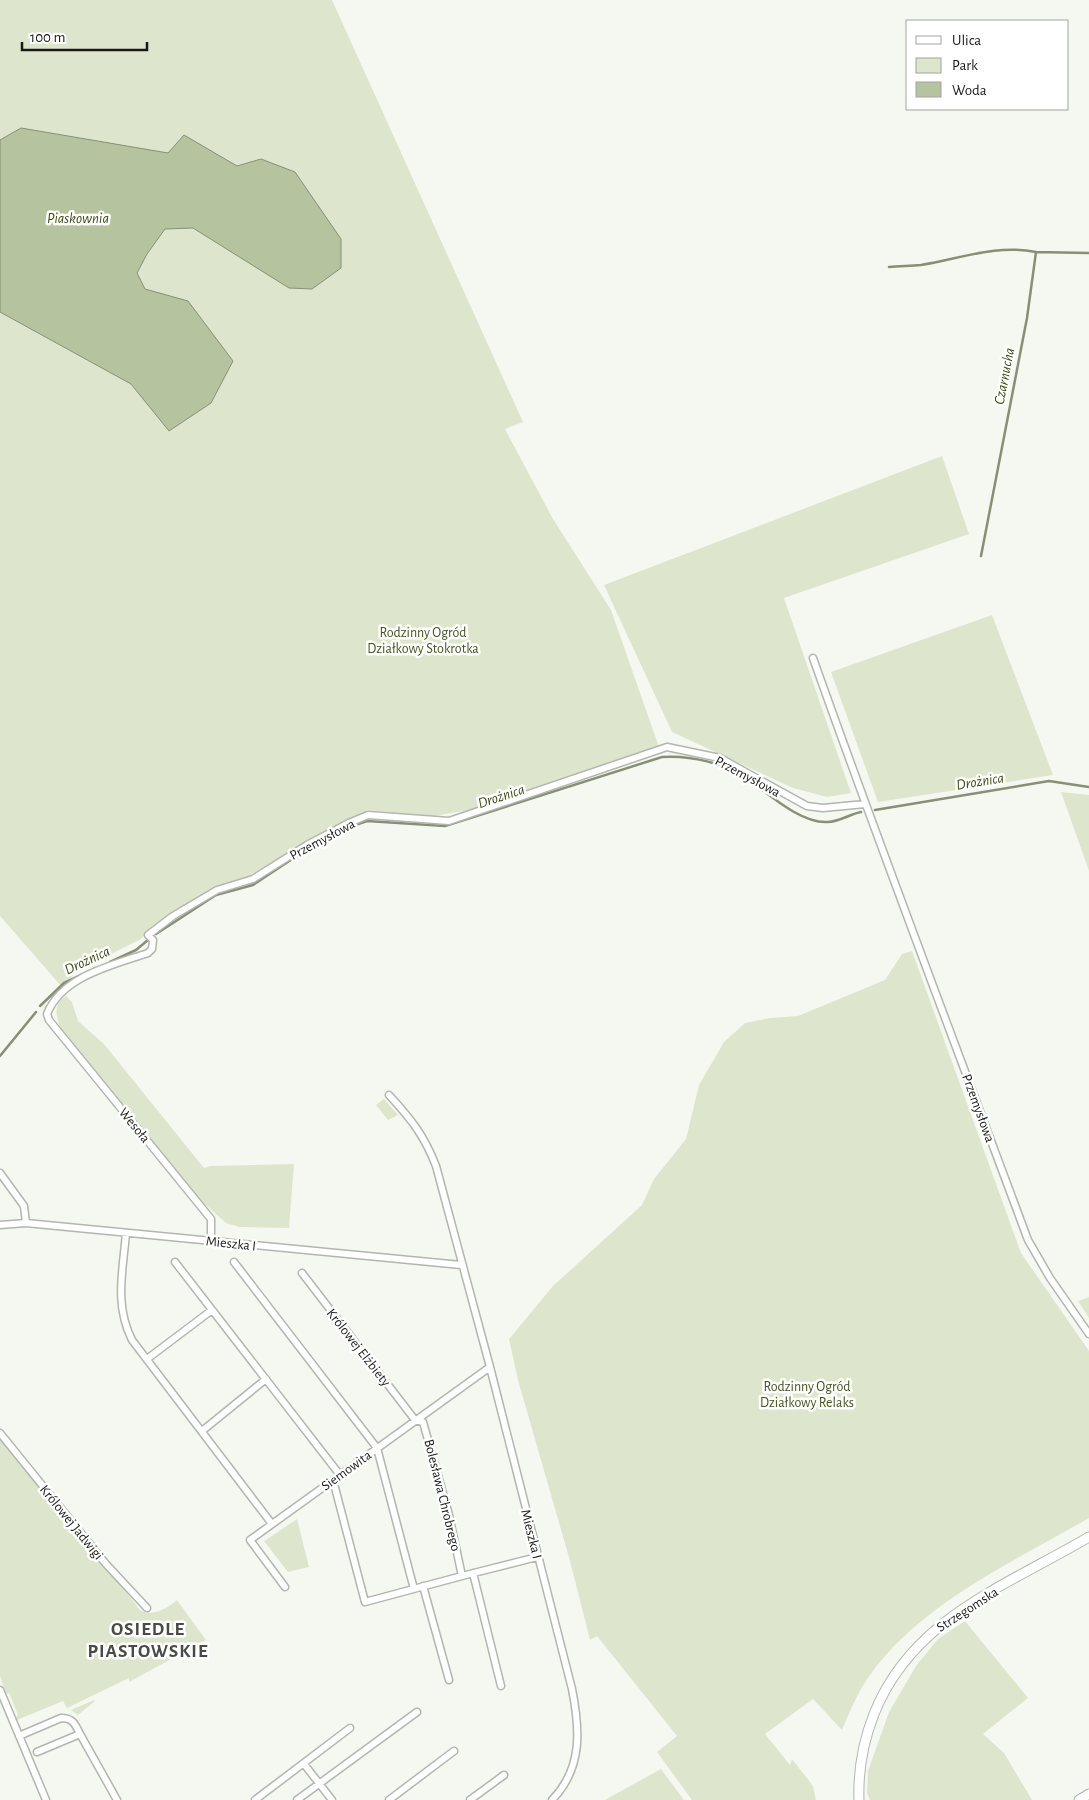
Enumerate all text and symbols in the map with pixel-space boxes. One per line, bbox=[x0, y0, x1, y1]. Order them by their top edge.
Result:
scale bar bbox=[22, 20, 148, 52]
legend bbox=[906, 20, 1069, 110]
text: 100 m bbox=[30, 30, 65, 45]
text: Ulica bbox=[952, 33, 981, 48]
text: Park bbox=[952, 58, 978, 73]
text: Woda bbox=[952, 83, 987, 98]
water label: Piaskownia bbox=[47, 211, 109, 226]
water label: Czarnucha bbox=[992, 346, 1017, 406]
park label: Rodzinny Ogród Działkowy Stokrotka bbox=[367, 626, 479, 656]
street label: Przemysłowa bbox=[713, 754, 783, 800]
water label: Drożnica bbox=[955, 770, 1005, 793]
water label: Drożnica bbox=[476, 782, 526, 811]
street label: Przemysłowa bbox=[288, 817, 358, 863]
water label: Drożnica bbox=[62, 943, 112, 977]
street label: Przemysłowa bbox=[959, 1072, 997, 1145]
street label: Wesoła bbox=[116, 1105, 153, 1146]
street label: Mieszka I bbox=[205, 1234, 257, 1254]
street label: Królowej Elżbiety bbox=[324, 1306, 393, 1389]
park label: Rodzinny Ogród Działkowy Relaks bbox=[760, 1380, 854, 1410]
street label: Bolesława Chrobrego bbox=[421, 1438, 463, 1553]
street label: Siemowita bbox=[319, 1448, 375, 1494]
street label: Królowej Jadwigi bbox=[37, 1483, 105, 1563]
street label: Mieszka I bbox=[518, 1508, 544, 1560]
street label: Strzegomska bbox=[934, 1585, 1001, 1635]
district label: OSIEDLE PIASTOWSKIE bbox=[87, 1620, 209, 1661]

